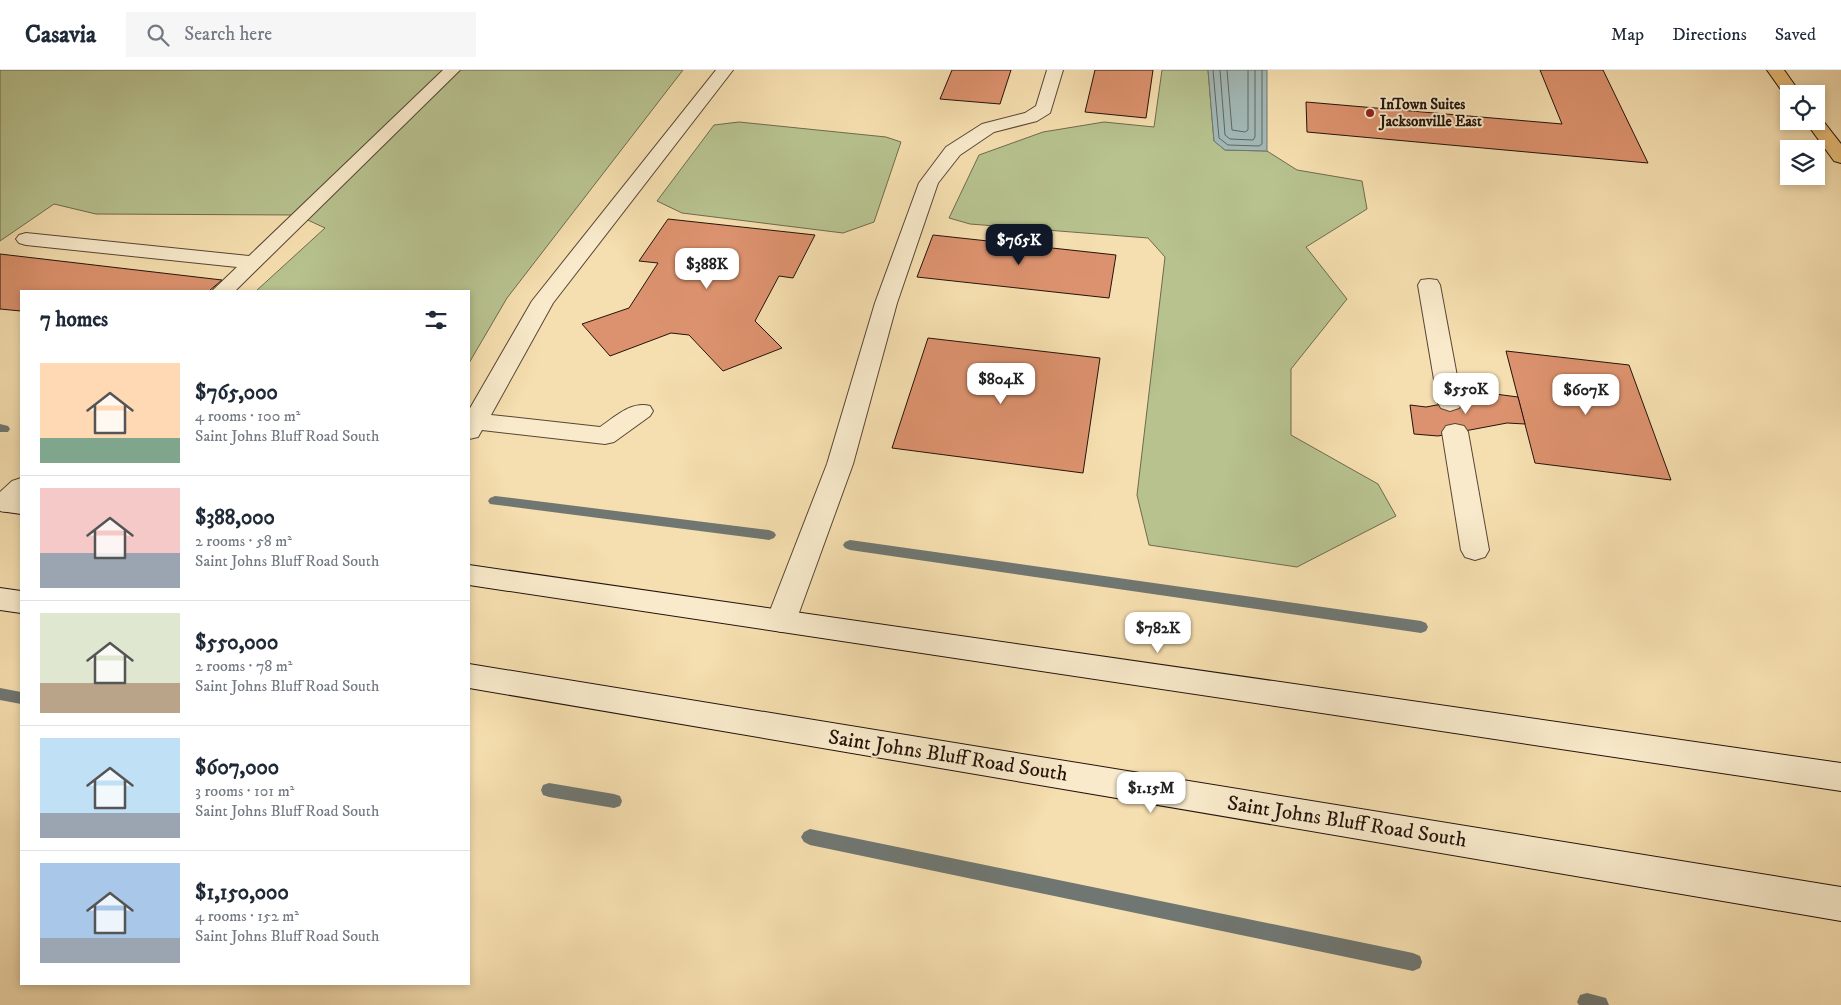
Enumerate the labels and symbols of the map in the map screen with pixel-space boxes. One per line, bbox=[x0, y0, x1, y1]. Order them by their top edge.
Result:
place label: InTown Suites Jacksonville East bbox=[1378, 95, 1482, 131]
marker: InTown Suites Jacksonville East bbox=[1364, 107, 1376, 119]
pin: $765K bbox=[984, 224, 1054, 266]
pin: $388K bbox=[672, 248, 742, 290]
pin: $804K bbox=[966, 362, 1036, 405]
pin: $550K bbox=[1431, 372, 1501, 415]
pin: $607K bbox=[1551, 374, 1621, 416]
pin: $782K bbox=[1123, 612, 1193, 654]
street label: Saint Johns Bluff Road South bbox=[827, 724, 1069, 788]
pin: $1.15M bbox=[1110, 772, 1192, 814]
street label: Saint Johns Bluff Road South bbox=[1226, 790, 1468, 854]

